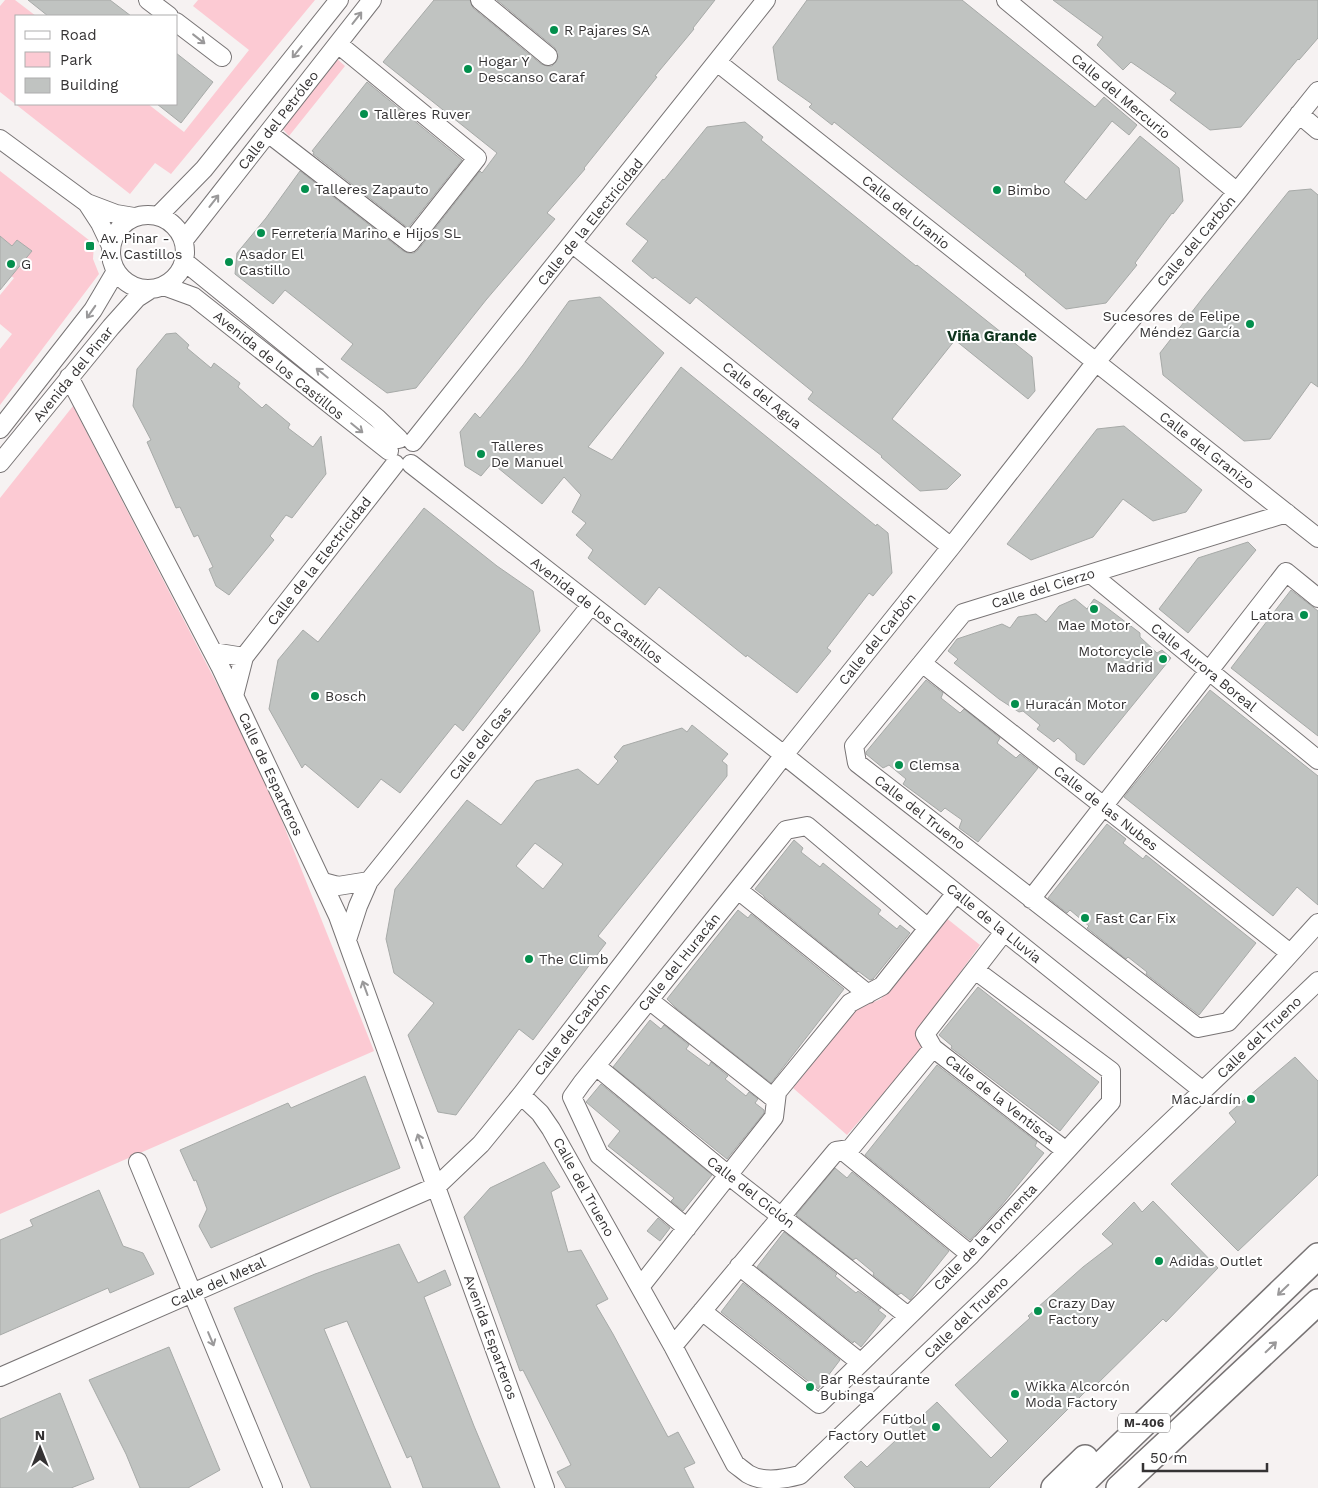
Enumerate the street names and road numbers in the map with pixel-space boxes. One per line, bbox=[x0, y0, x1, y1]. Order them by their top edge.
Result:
street label: Calle del Mercurio bbox=[1068, 50, 1174, 142]
street label: Calle del Petróleo bbox=[234, 67, 322, 173]
street label: Calle de la Electricidad bbox=[534, 155, 646, 289]
street label: Calle del Uranio bbox=[859, 172, 953, 252]
street label: Calle del Carbón bbox=[1153, 192, 1239, 290]
street label: Avenida de los Castillos bbox=[211, 307, 347, 423]
street label: Avenida del Pinar bbox=[30, 323, 116, 425]
street label: Calle del Agua bbox=[719, 358, 805, 432]
street label: Calle del Granizo bbox=[1156, 408, 1258, 492]
street label: Calle de la Electricidad bbox=[264, 494, 374, 628]
street label: Avenida de los Castillos bbox=[528, 554, 666, 666]
street label: Calle del Cierzo bbox=[989, 565, 1097, 611]
street label: Calle del Carbón bbox=[835, 590, 919, 688]
street label: Calle Aurora Boreal bbox=[1148, 619, 1261, 715]
street label: Calle del Gas bbox=[446, 703, 514, 783]
street label: Calle de Esparteros bbox=[235, 710, 307, 838]
street label: Calle de las Nubes bbox=[1051, 762, 1161, 854]
street label: Calle del Trueno bbox=[871, 772, 969, 852]
street label: Calle de la Lluvia bbox=[943, 880, 1045, 966]
street label: Calle del Huracán bbox=[635, 910, 723, 1014]
street label: Calle del Carbón bbox=[531, 979, 613, 1079]
street label: Calle del Trueno bbox=[1214, 993, 1304, 1081]
street label: Calle de la Ventisca bbox=[942, 1051, 1058, 1147]
street label: Calle del Trueno bbox=[550, 1135, 618, 1239]
street label: Calle del Ciclón bbox=[704, 1153, 798, 1231]
street label: Calle de la Tormenta bbox=[930, 1180, 1040, 1294]
street label: Calle del Metal bbox=[168, 1254, 269, 1310]
street label: Avenida Esparteros bbox=[461, 1273, 521, 1401]
street label: Calle del Trueno bbox=[921, 1273, 1011, 1361]
road number: M-406 bbox=[1118, 1414, 1170, 1432]

